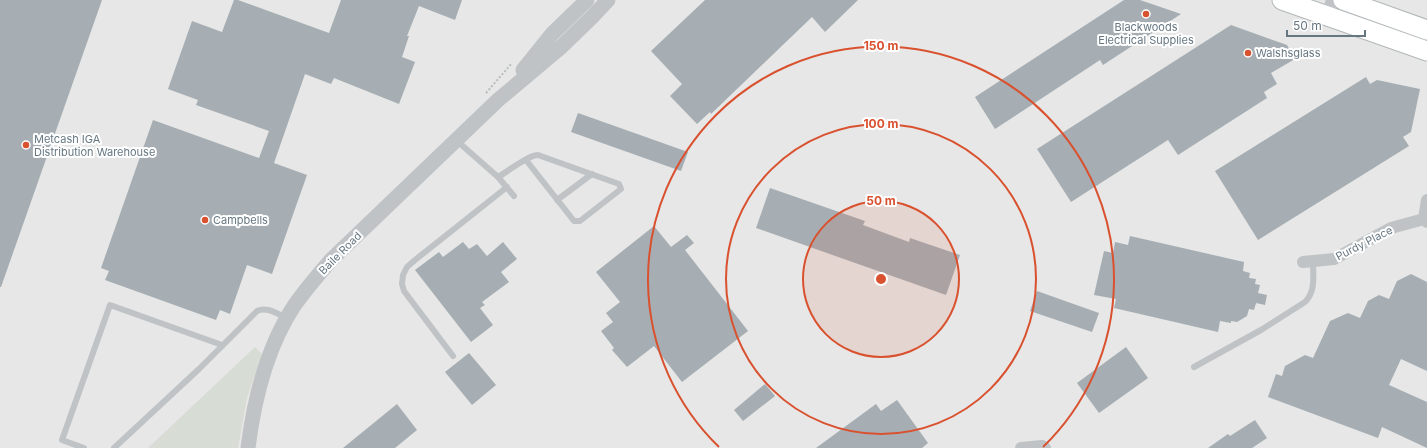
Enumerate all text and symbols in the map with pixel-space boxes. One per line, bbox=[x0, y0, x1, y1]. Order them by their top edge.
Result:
marker: Blackwoods Electrical Supplies bbox=[1141, 9, 1151, 19]
scale bar bbox=[1287, 12, 1365, 38]
text: 50 m bbox=[1293, 18, 1322, 33]
place label: Blackwoods Electrical Supplies bbox=[1098, 20, 1194, 47]
text: 150 m bbox=[864, 38, 898, 53]
place label: Walshsglass bbox=[1256, 46, 1321, 60]
marker: Walshsglass bbox=[1243, 48, 1253, 58]
text: 100 m bbox=[863, 116, 899, 131]
place label: Metcash IGA Distribution Warehouse bbox=[34, 132, 155, 159]
marker: Metcash IGA Distribution Warehouse bbox=[21, 140, 31, 150]
text: 50 m bbox=[866, 193, 896, 208]
place label: Campbells bbox=[213, 213, 268, 227]
marker: Campbells bbox=[200, 215, 210, 225]
street label: Purdy Place bbox=[1333, 223, 1395, 263]
street label: Baile Road bbox=[316, 229, 364, 277]
centre of rings bbox=[874, 272, 888, 286]

